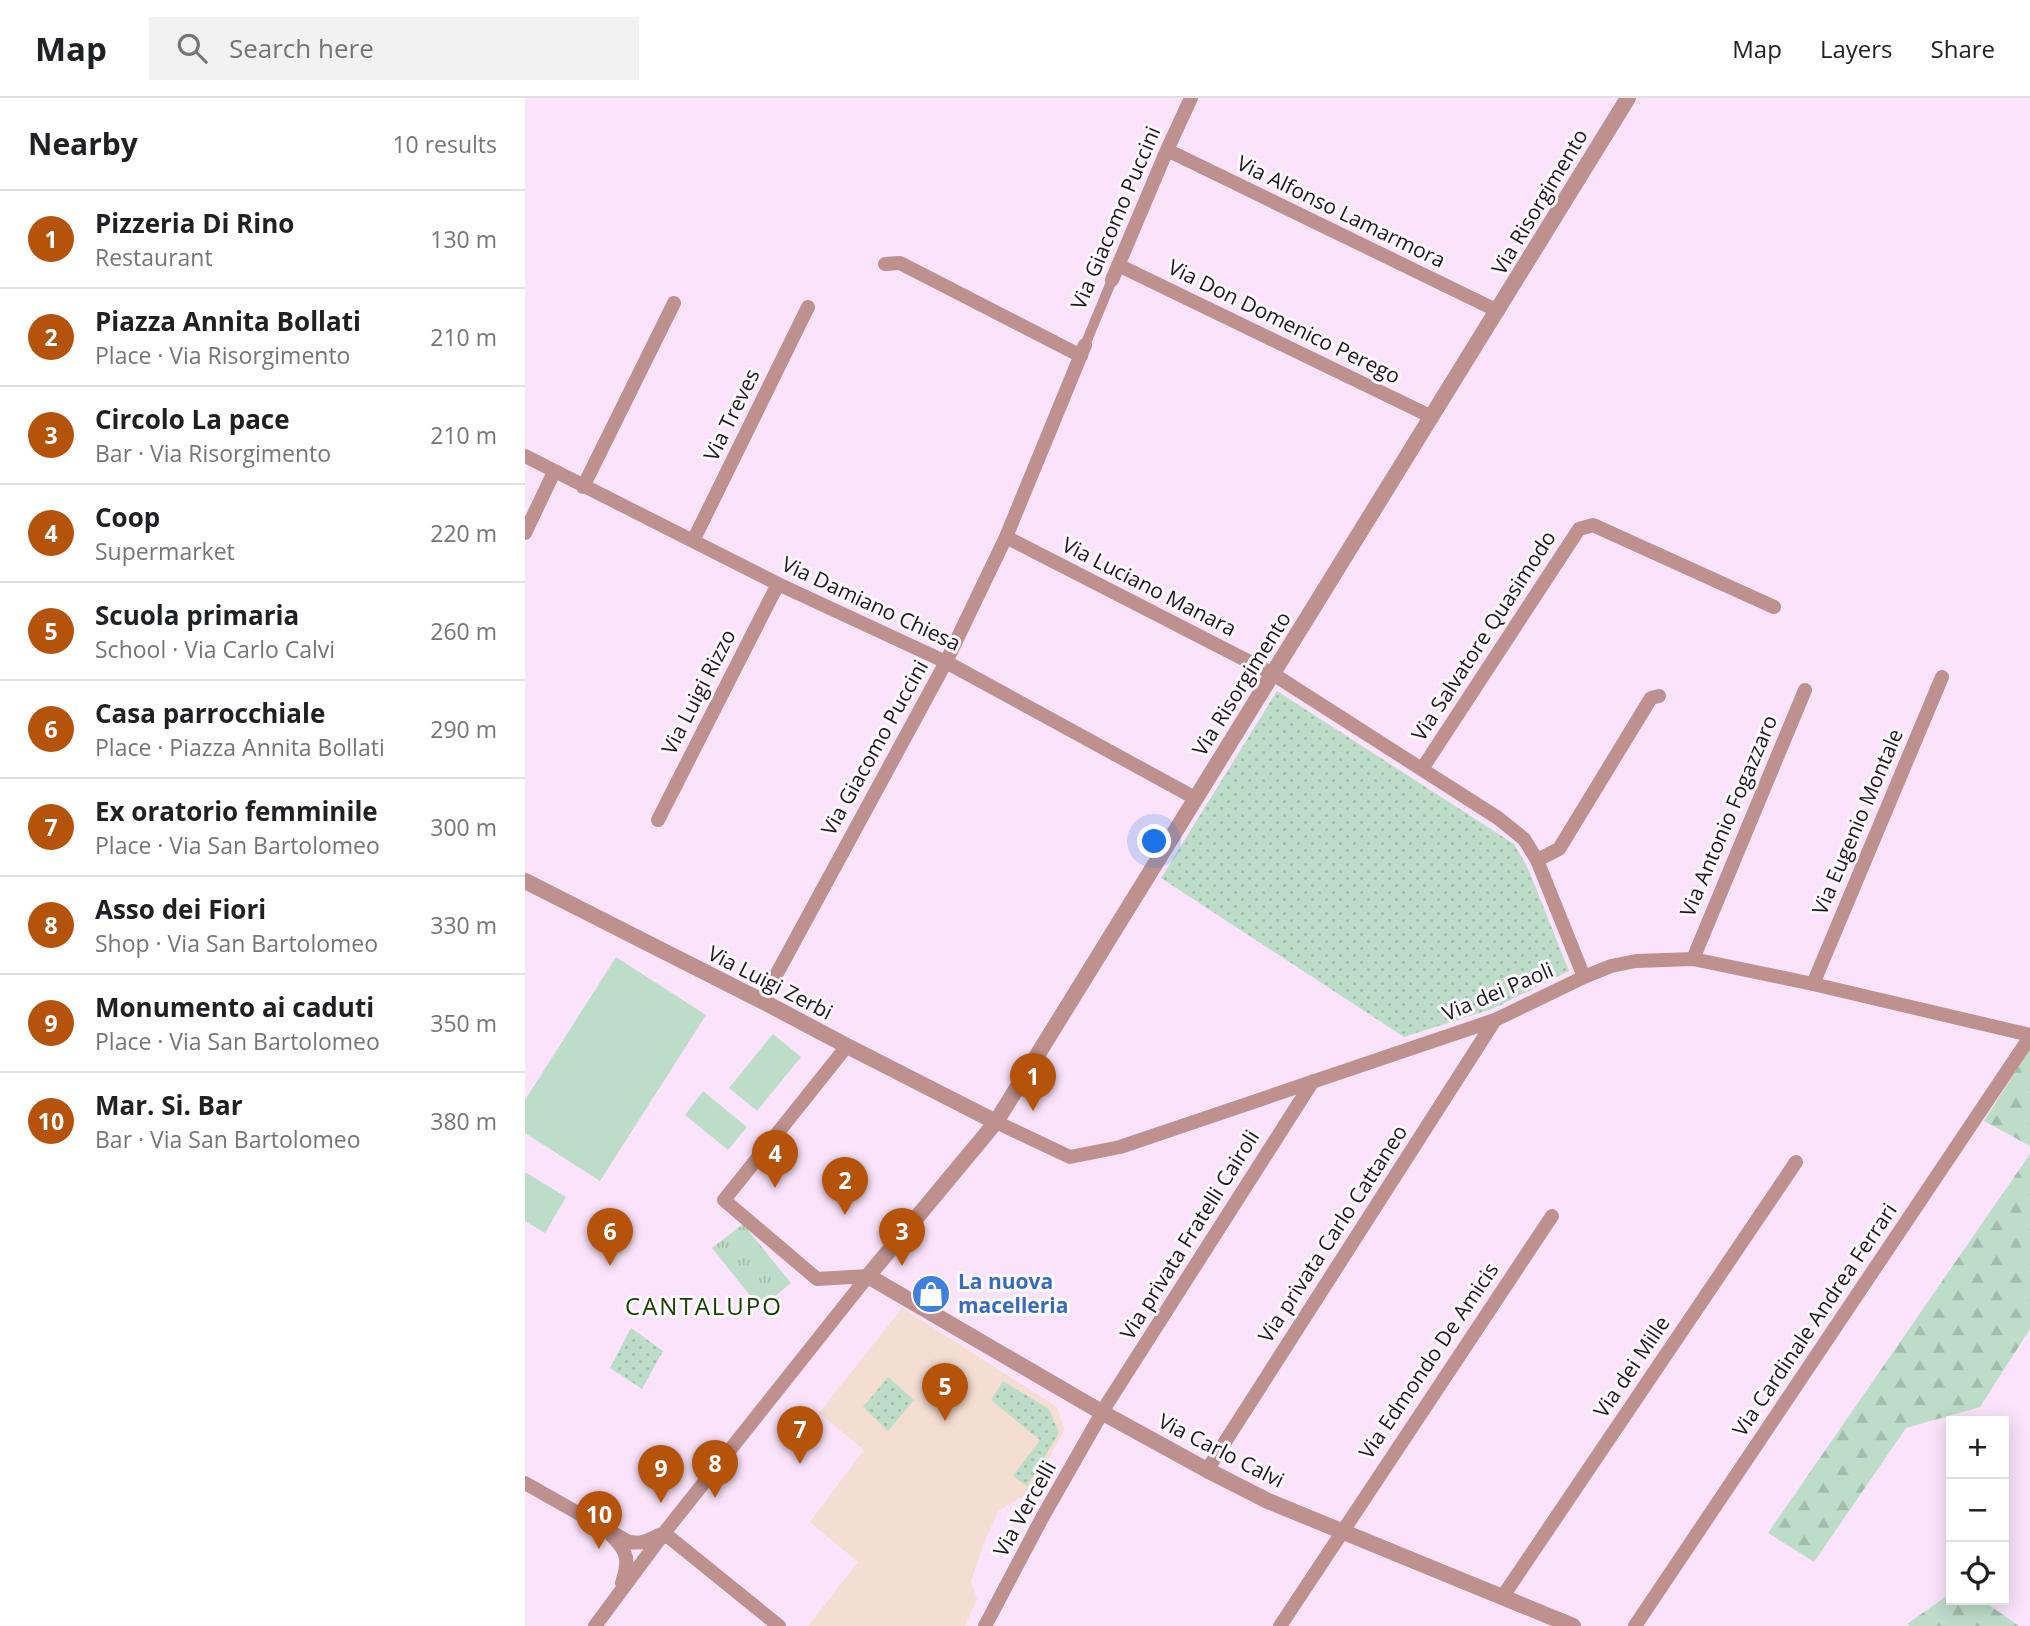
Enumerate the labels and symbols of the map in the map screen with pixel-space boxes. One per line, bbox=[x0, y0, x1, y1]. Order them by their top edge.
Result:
street label: Via Giacomo Puccini bbox=[1064, 122, 1166, 314]
street label: Via Risorgimento bbox=[1485, 123, 1594, 280]
street label: Via Alfonso Lamarmora bbox=[1232, 148, 1450, 274]
street label: Via Don Domenico Perego bbox=[1164, 253, 1405, 390]
street label: Via Treves bbox=[697, 364, 765, 465]
street label: Via Salvatore Quasimodo bbox=[1405, 525, 1562, 746]
street label: Via Luciano Manara bbox=[1057, 530, 1241, 642]
street label: Via Damiano Chiesa bbox=[778, 549, 965, 657]
street label: Via Risorgimento bbox=[1185, 606, 1297, 761]
street label: Via Luigi Rizzo bbox=[655, 624, 742, 759]
street label: Via Giacomo Puccini bbox=[814, 655, 934, 840]
street label: Via Antonio Fogazzaro bbox=[1673, 710, 1783, 921]
street label: Via Eugenio Montale bbox=[1805, 724, 1909, 919]
your location bbox=[1137, 824, 1171, 858]
street label: Via Luigi Zerbi bbox=[703, 939, 838, 1026]
street label: Via dei Paoli bbox=[1438, 955, 1557, 1027]
pin: 1 bbox=[1010, 1053, 1056, 1111]
street label: Via privata Carlo Cattaneo bbox=[1251, 1119, 1413, 1348]
street label: Via privata Fratelli Cairoli bbox=[1113, 1124, 1265, 1345]
pin: 4 bbox=[752, 1130, 798, 1188]
pin: 2 bbox=[822, 1157, 868, 1215]
street label: Via Cardinale Andrea Ferrari bbox=[1726, 1197, 1903, 1441]
pin: 6 bbox=[587, 1208, 633, 1266]
pin: 3 bbox=[879, 1208, 925, 1266]
street label: Via Edmondo De Amicis bbox=[1352, 1257, 1504, 1464]
place label: La nuova macelleria bbox=[958, 1267, 1068, 1319]
shop icon: La nuova macelleria bbox=[910, 1273, 952, 1315]
district label: CANTALUPO bbox=[625, 1289, 783, 1322]
street label: Via dei Mille bbox=[1587, 1310, 1675, 1423]
pin: 5 bbox=[922, 1363, 968, 1421]
pin: 7 bbox=[777, 1406, 823, 1464]
street label: Via Carlo Calvi bbox=[1154, 1406, 1289, 1494]
pin: 8 bbox=[692, 1440, 738, 1498]
pin: 9 bbox=[638, 1445, 684, 1503]
street label: Via Vercelli bbox=[986, 1456, 1062, 1561]
pin: 10 bbox=[576, 1491, 622, 1549]

